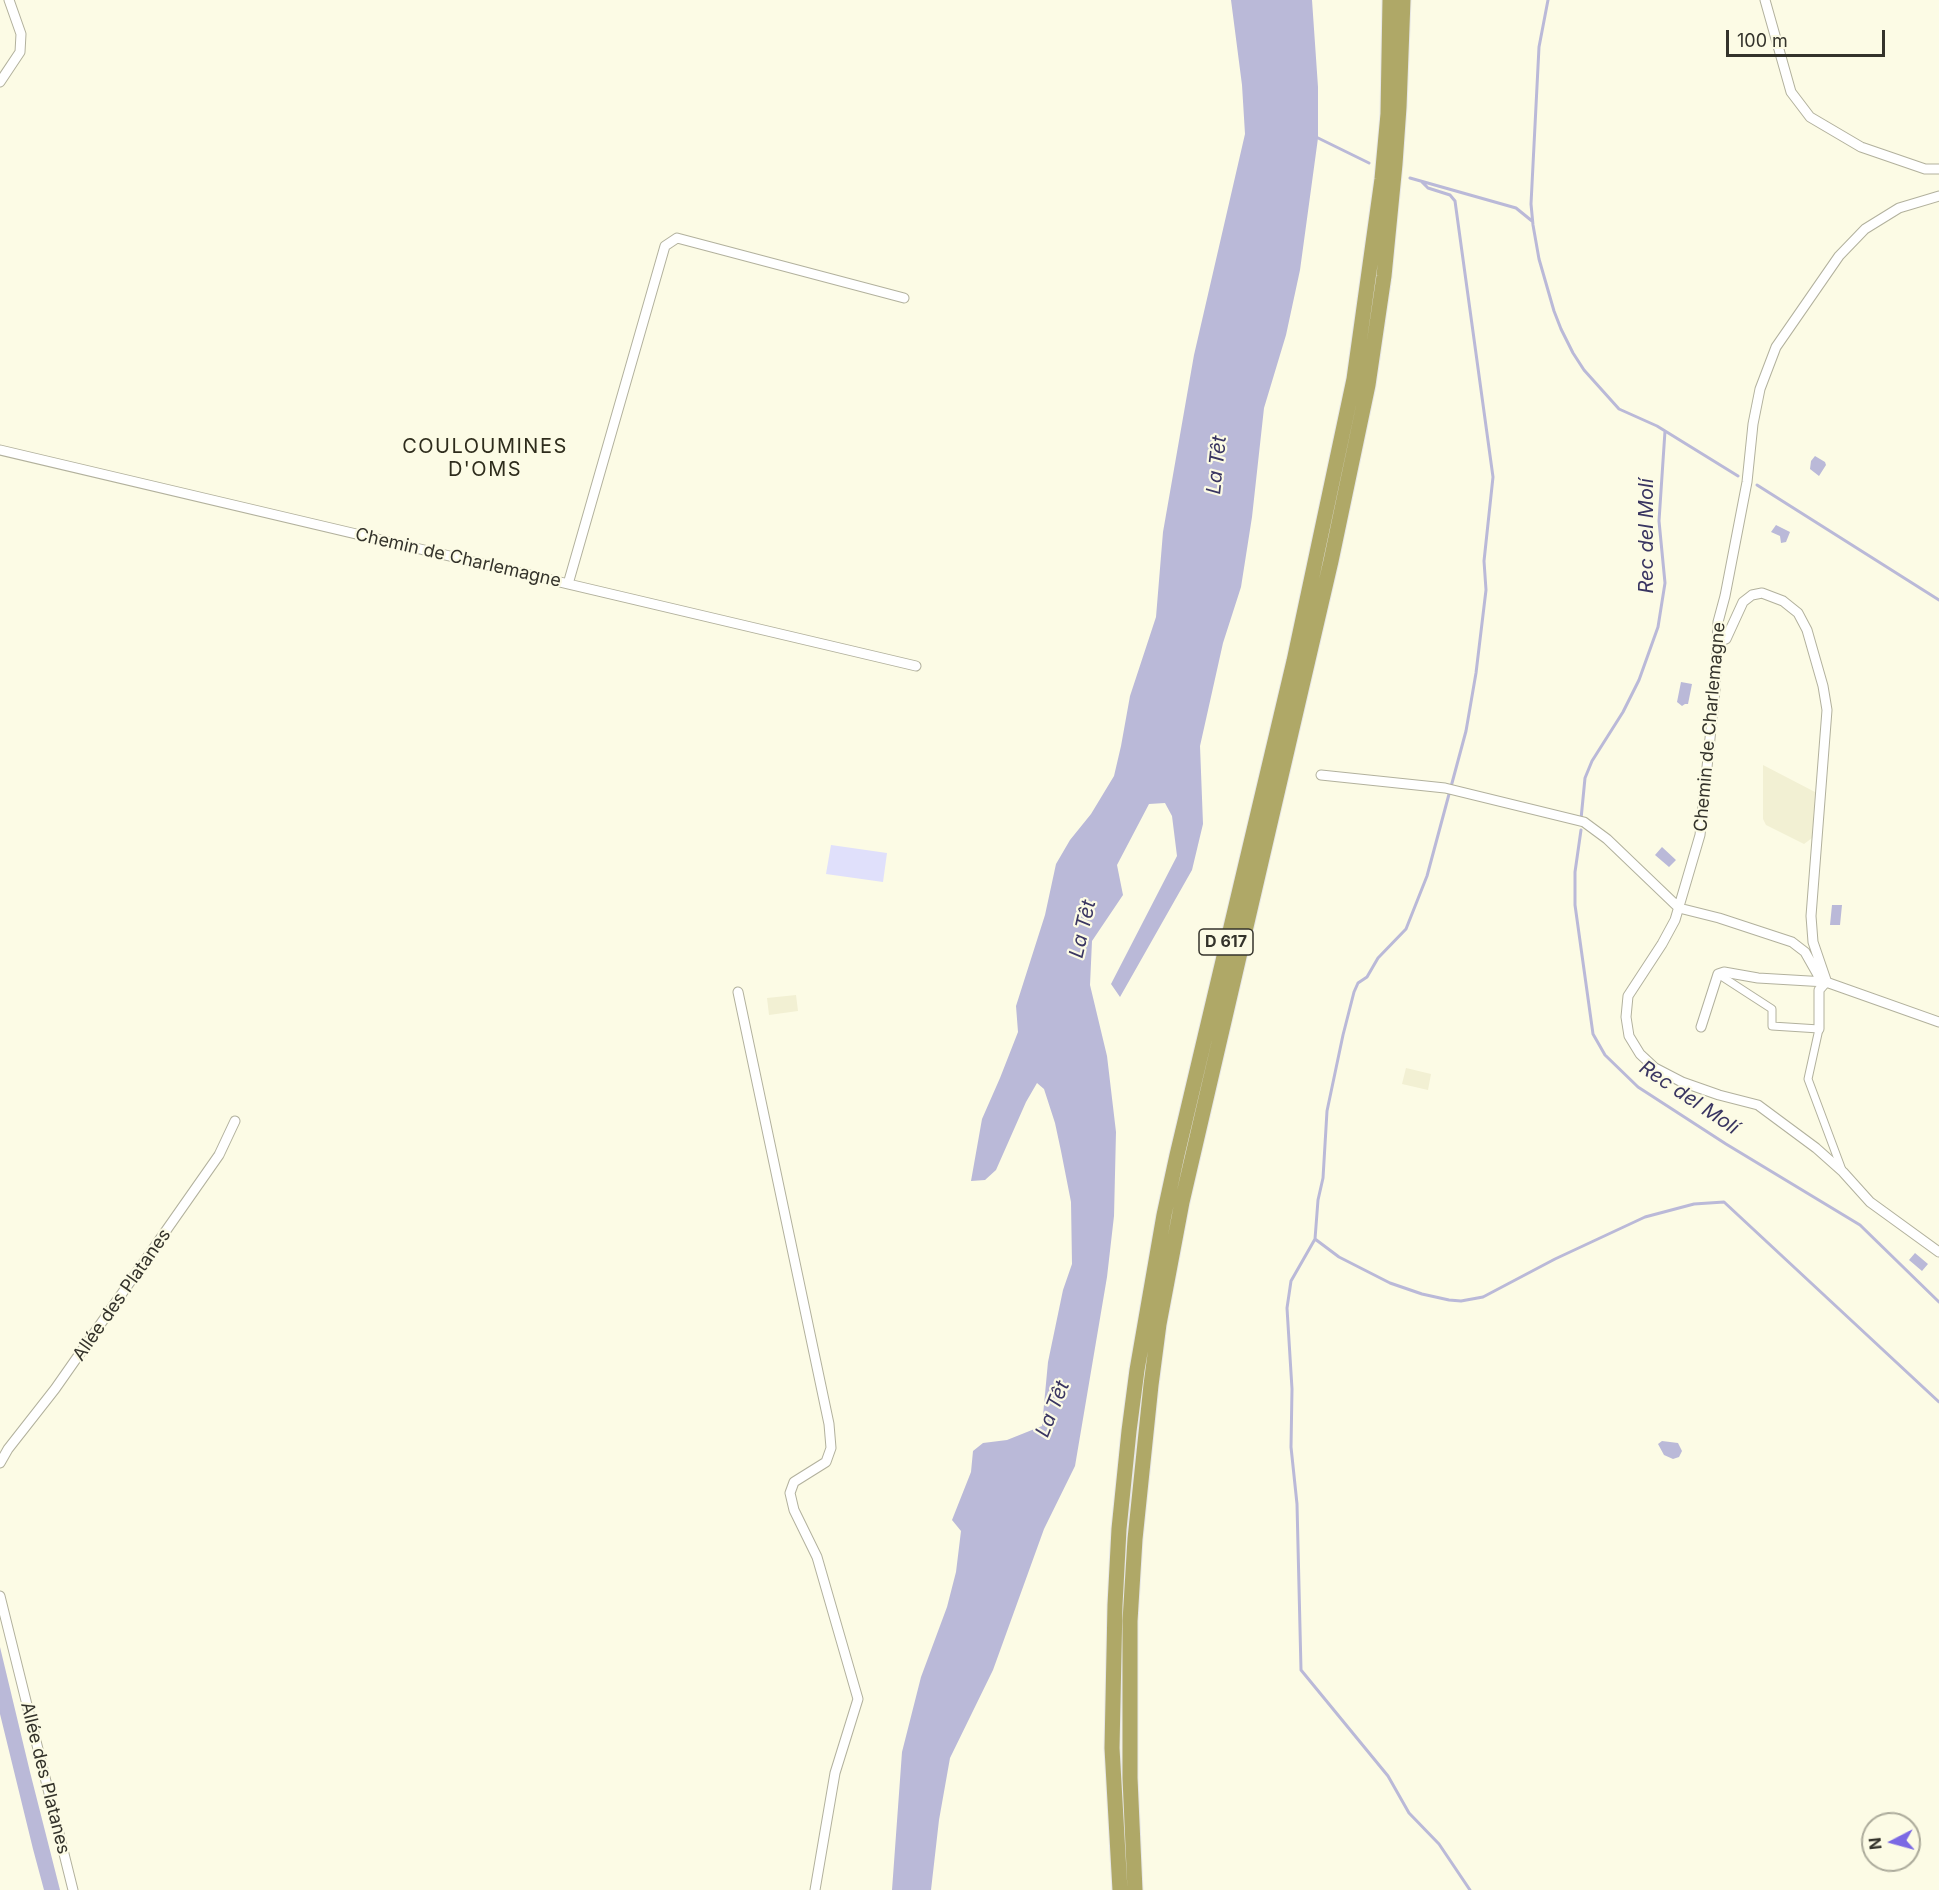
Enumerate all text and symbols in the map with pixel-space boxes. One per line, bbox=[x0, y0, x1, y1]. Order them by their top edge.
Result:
scale bar bbox=[1729, 18, 1888, 56]
text: 100 m bbox=[1737, 30, 1788, 51]
district label: COULOUMINES D'OMS bbox=[402, 435, 568, 482]
water label: La Têt bbox=[1202, 435, 1232, 495]
water label: Rec del Molí bbox=[1635, 478, 1659, 594]
street label: Chemin de Charlemagne bbox=[353, 524, 563, 592]
street label: Chemin de Charlemagne bbox=[1690, 621, 1730, 833]
water label: La Têt bbox=[1065, 898, 1101, 960]
road number: D 617 bbox=[1199, 929, 1253, 955]
water label: Rec del Molí bbox=[1635, 1056, 1743, 1140]
street label: Allée des Platanes bbox=[68, 1225, 176, 1365]
water label: La Têt bbox=[1031, 1377, 1075, 1441]
street label: Allée des Platanes bbox=[16, 1700, 74, 1856]
north arrow bbox=[1861, 1812, 1921, 1872]
text: N bbox=[1865, 1837, 1886, 1851]

